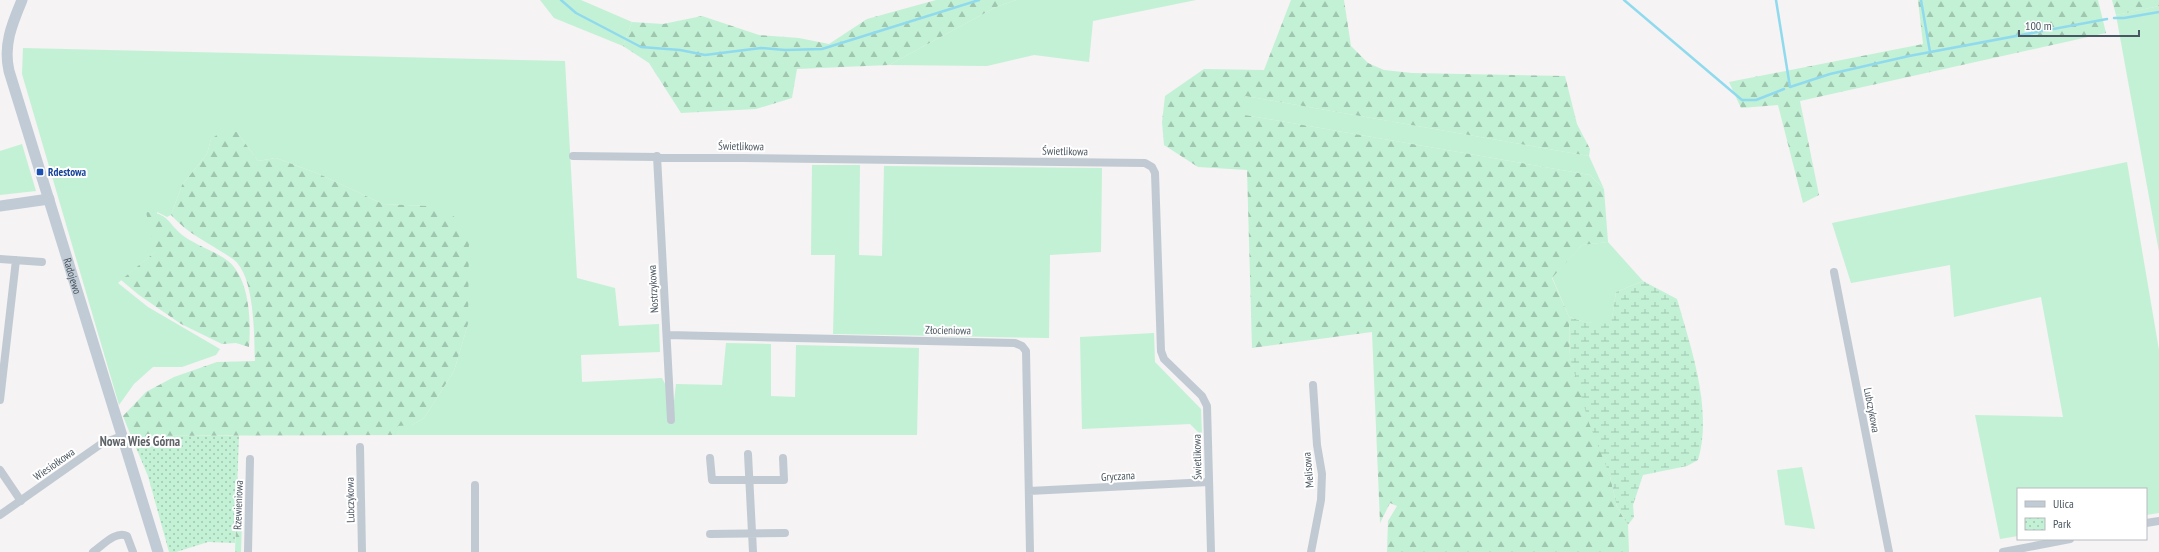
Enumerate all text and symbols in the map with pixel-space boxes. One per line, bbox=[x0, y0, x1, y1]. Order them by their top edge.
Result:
scale bar bbox=[2019, 12, 2139, 38]
text: 100 m bbox=[2025, 18, 2052, 33]
street label: Świetlikowa bbox=[718, 139, 764, 153]
street label: Świetlikowa bbox=[1042, 144, 1088, 158]
place label: Rdestowa bbox=[48, 165, 87, 179]
marker: Rdestowa bbox=[35, 167, 45, 177]
street label: Radojewo bbox=[60, 256, 85, 296]
street label: Nostrzykowa bbox=[645, 265, 661, 313]
street label: Złocieniowa bbox=[925, 323, 971, 337]
street label: Lubczykowa bbox=[1861, 386, 1883, 434]
district label: Nowa Wieś Górna bbox=[100, 433, 180, 450]
street label: Świetlikowa bbox=[1190, 434, 1204, 480]
street label: Wiesiołkowa bbox=[31, 445, 77, 483]
street label: Melisowa bbox=[1299, 452, 1317, 488]
street label: Gryczana bbox=[1101, 468, 1135, 484]
street label: Lubczykowa bbox=[343, 477, 357, 523]
street label: Rzewieniowa bbox=[230, 480, 246, 530]
legend bbox=[2017, 488, 2147, 540]
text: Ulica bbox=[2053, 496, 2074, 511]
text: Park bbox=[2053, 516, 2071, 531]

